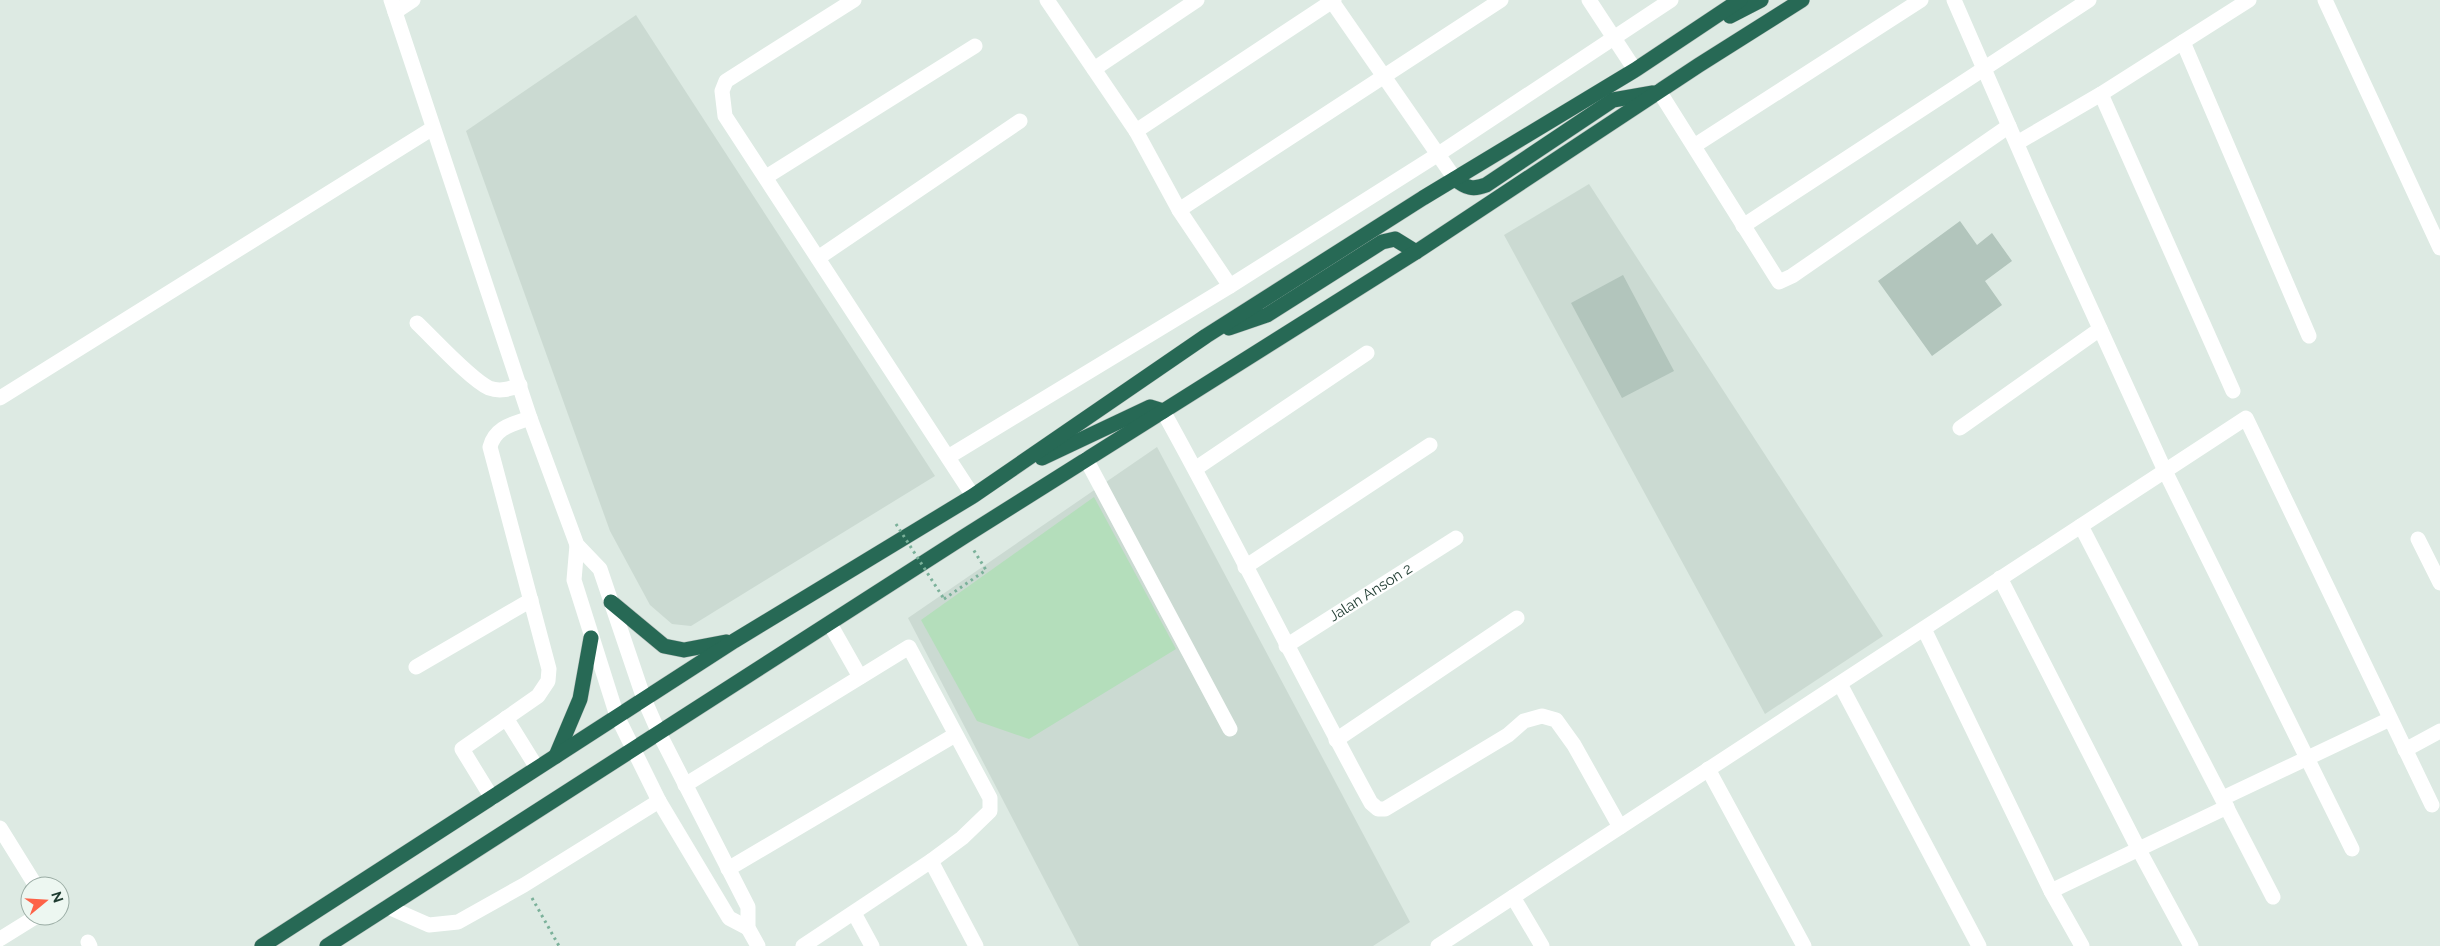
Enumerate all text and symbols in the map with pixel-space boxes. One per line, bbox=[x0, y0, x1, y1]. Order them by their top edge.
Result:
street label: Jalan Anson 2 bbox=[1325, 559, 1416, 625]
north arrow bbox=[20, 876, 70, 926]
text: N bbox=[48, 889, 67, 905]

